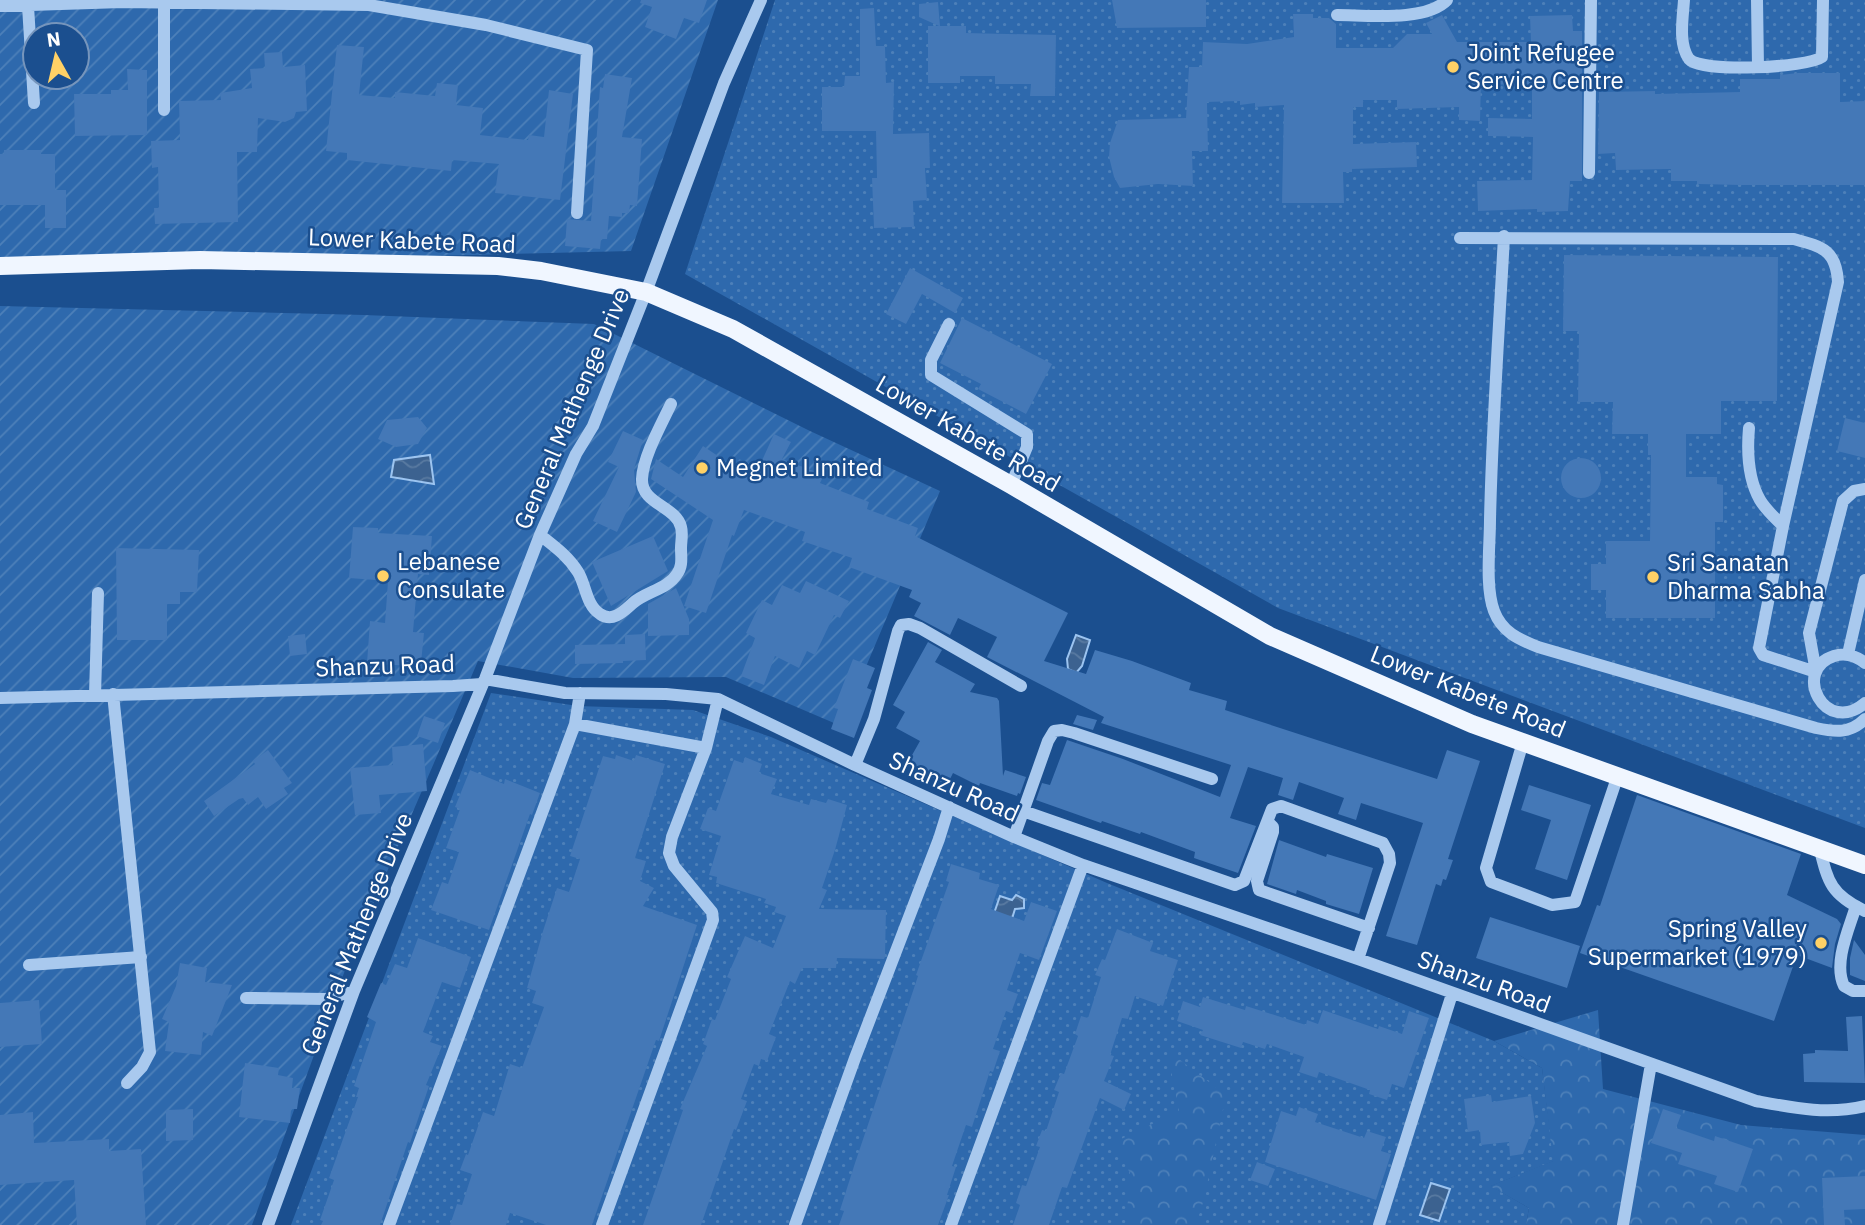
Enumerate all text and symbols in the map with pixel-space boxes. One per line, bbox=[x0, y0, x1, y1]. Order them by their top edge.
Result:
north arrow bbox=[21, 21, 91, 91]
text: N bbox=[45, 26, 62, 52]
place label: Joint Refugee Service Centre bbox=[1467, 36, 1624, 96]
marker: Joint Refugee Service Centre bbox=[1445, 59, 1461, 75]
street label: Lower Kabete Road bbox=[307, 220, 517, 260]
street label: General Mathenge Drive bbox=[506, 283, 636, 534]
street label: Lower Kabete Road bbox=[870, 367, 1067, 499]
place label: Megnet Limited bbox=[716, 451, 883, 483]
marker: Megnet Limited bbox=[694, 460, 710, 476]
place label: Lebanese Consulate bbox=[397, 545, 505, 605]
place label: Sri Sanatan Dharma Sabha bbox=[1667, 546, 1825, 606]
marker: Lebanese Consulate bbox=[375, 568, 391, 584]
marker: Sri Sanatan Dharma Sabha bbox=[1645, 569, 1661, 585]
street label: Lower Kabete Road bbox=[1366, 637, 1571, 745]
street label: Shanzu Road bbox=[315, 647, 455, 683]
street label: Shanzu Road bbox=[884, 743, 1025, 829]
street label: General Mathenge Drive bbox=[293, 808, 419, 1060]
place label: Spring Valley Supermarket (1979) bbox=[1588, 912, 1807, 972]
marker: Spring Valley Supermarket (1979) bbox=[1813, 935, 1829, 951]
street label: Shanzu Road bbox=[1413, 942, 1555, 1020]

